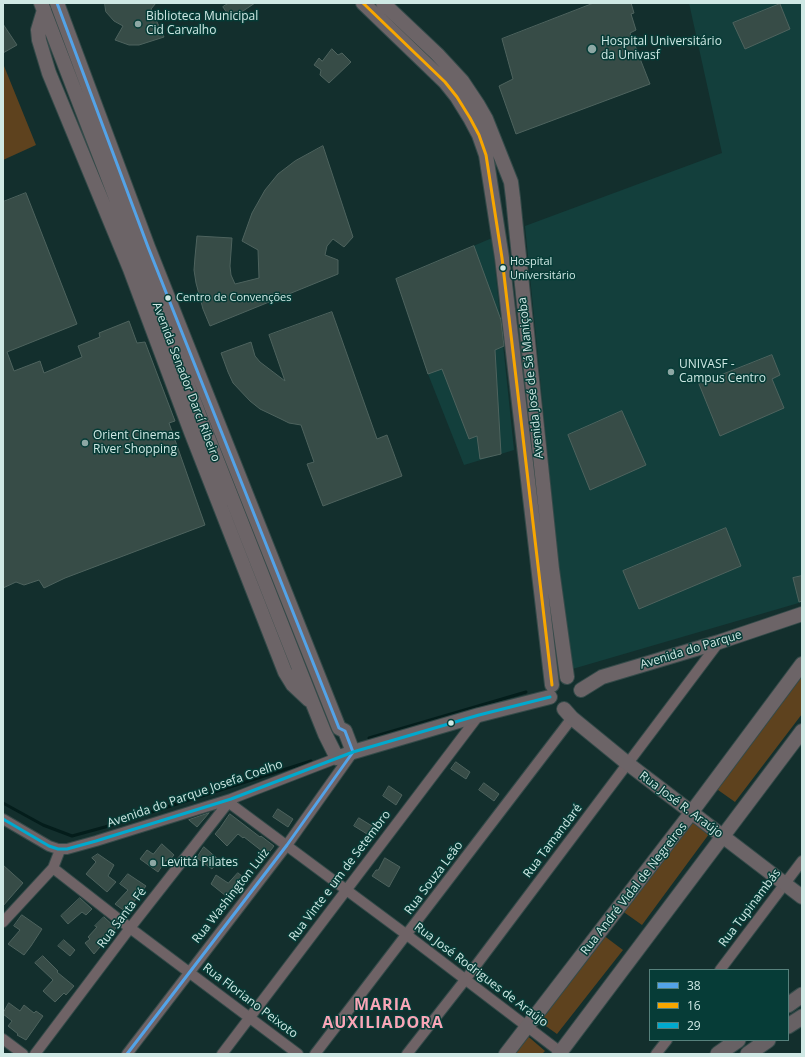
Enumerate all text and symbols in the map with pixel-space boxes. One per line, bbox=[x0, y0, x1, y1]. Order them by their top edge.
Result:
place label: Biblioteca Municipal Cid Carvalho bbox=[146, 10, 258, 38]
marker: Biblioteca Municipal Cid Carvalho bbox=[133, 19, 143, 29]
place label: Hospital Universitário da Univasf bbox=[601, 35, 722, 63]
marker: Hospital Universitário da Univasf bbox=[586, 43, 598, 55]
place label: Hospital Universitário bbox=[510, 255, 576, 281]
marker: Hospital Universitário bbox=[498, 263, 508, 273]
place label: Centro de Convenções bbox=[176, 291, 292, 305]
marker: Centro de Convenções bbox=[163, 293, 173, 303]
street label: Avenida José de Sá Maniçoba bbox=[515, 297, 547, 459]
street label: Avenida Senador Darcí Ribeiro bbox=[149, 300, 223, 464]
place label: UNIVASF - Campus Centro bbox=[679, 358, 766, 386]
marker: UNIVASF - Campus Centro bbox=[666, 367, 676, 377]
place label: Orient Cinemas River Shopping bbox=[93, 429, 180, 457]
marker: Orient Cinemas River Shopping bbox=[80, 438, 90, 448]
street label: Avenida do Parque bbox=[638, 628, 744, 672]
unlabelled marker bbox=[446, 718, 456, 728]
street label: Avenida do Parque Josefa Coelho bbox=[105, 757, 285, 831]
street label: Rua José R. Araújo bbox=[636, 769, 726, 841]
street label: Rua Tamandaré bbox=[521, 801, 585, 881]
street label: Rua Vinte e um de Setembro bbox=[286, 808, 394, 944]
street label: Rua André Vidal de Negreiros bbox=[578, 820, 690, 958]
street label: Rua Souza Leão bbox=[402, 839, 466, 917]
street label: Rua Washington Luiz bbox=[189, 846, 273, 946]
place label: Levittá Pilates bbox=[161, 856, 238, 870]
marker: Levittá Pilates bbox=[148, 858, 158, 868]
street label: Rua Tupinambás bbox=[716, 866, 784, 950]
street label: Rua Santa Fé bbox=[95, 885, 149, 951]
street label: Rua José Rodrigues de Araújo bbox=[411, 920, 551, 1030]
street label: Rua Floriano Peixoto bbox=[200, 961, 300, 1041]
legend bbox=[649, 969, 789, 1041]
text: 38 bbox=[687, 977, 701, 994]
district label: MARIA AUXILIADORA bbox=[322, 995, 444, 1033]
text: 16 bbox=[687, 997, 701, 1014]
text: 29 bbox=[687, 1017, 701, 1034]

